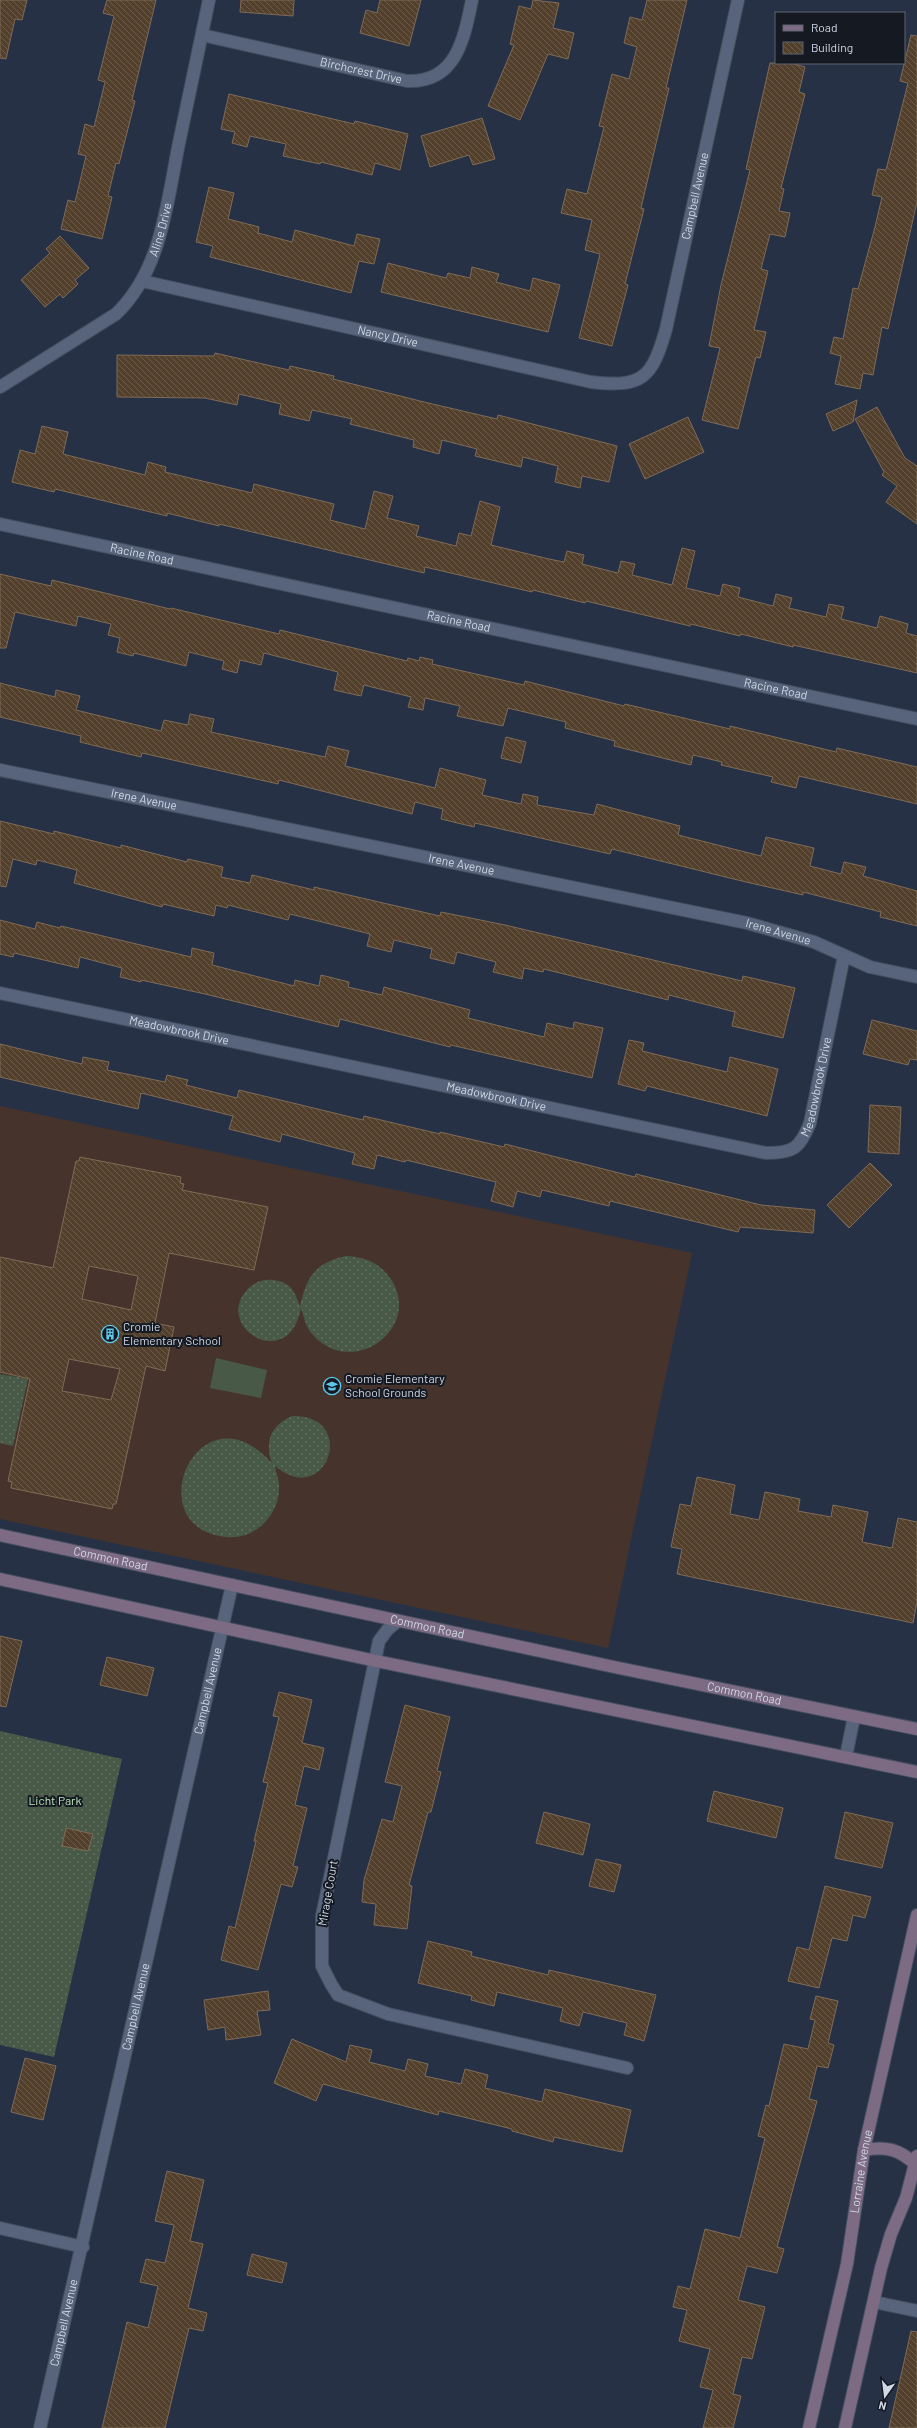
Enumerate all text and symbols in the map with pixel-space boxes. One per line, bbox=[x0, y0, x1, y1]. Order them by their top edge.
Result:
legend bbox=[775, 12, 905, 64]
text: Road bbox=[811, 20, 838, 34]
text: Building bbox=[811, 40, 853, 54]
street label: Birchcrest Drive bbox=[319, 54, 404, 86]
street label: Campbell Avenue bbox=[678, 151, 710, 241]
street label: Aline Drive bbox=[146, 201, 174, 258]
street label: Nancy Drive bbox=[357, 322, 420, 349]
street label: Racine Road bbox=[109, 540, 175, 567]
street label: Racine Road bbox=[426, 607, 492, 634]
street label: Racine Road bbox=[743, 674, 809, 702]
street label: Irene Avenue bbox=[110, 785, 179, 812]
street label: Irene Avenue bbox=[427, 850, 496, 877]
street label: Irene Avenue bbox=[744, 915, 813, 947]
street label: Meadowbrook Drive bbox=[128, 1012, 231, 1047]
street label: Meadowbrook Drive bbox=[797, 1036, 833, 1139]
street label: Meadowbrook Drive bbox=[445, 1078, 548, 1113]
place label: Cromie Elementary School bbox=[123, 1319, 221, 1347]
building icon: Cromie Elementary School bbox=[100, 1324, 120, 1344]
place label: Cromie Elementary School Grounds bbox=[345, 1371, 445, 1399]
school or university icon: Cromie Elementary School Grounds bbox=[322, 1376, 342, 1396]
street label: Common Road bbox=[72, 1543, 149, 1573]
street label: Common Road bbox=[389, 1611, 466, 1641]
street label: Campbell Avenue bbox=[190, 1646, 224, 1736]
street label: Common Road bbox=[706, 1678, 783, 1707]
park label: Licht Park bbox=[29, 1793, 81, 1807]
street label: Mirage Court bbox=[314, 1859, 340, 1927]
street label: Campbell Avenue bbox=[118, 1962, 152, 2051]
street label: Lorraine Avenue bbox=[847, 2128, 874, 2214]
street label: Campbell Avenue bbox=[46, 2278, 80, 2367]
north arrow bbox=[865, 2376, 905, 2416]
text: N bbox=[877, 2399, 888, 2413]

